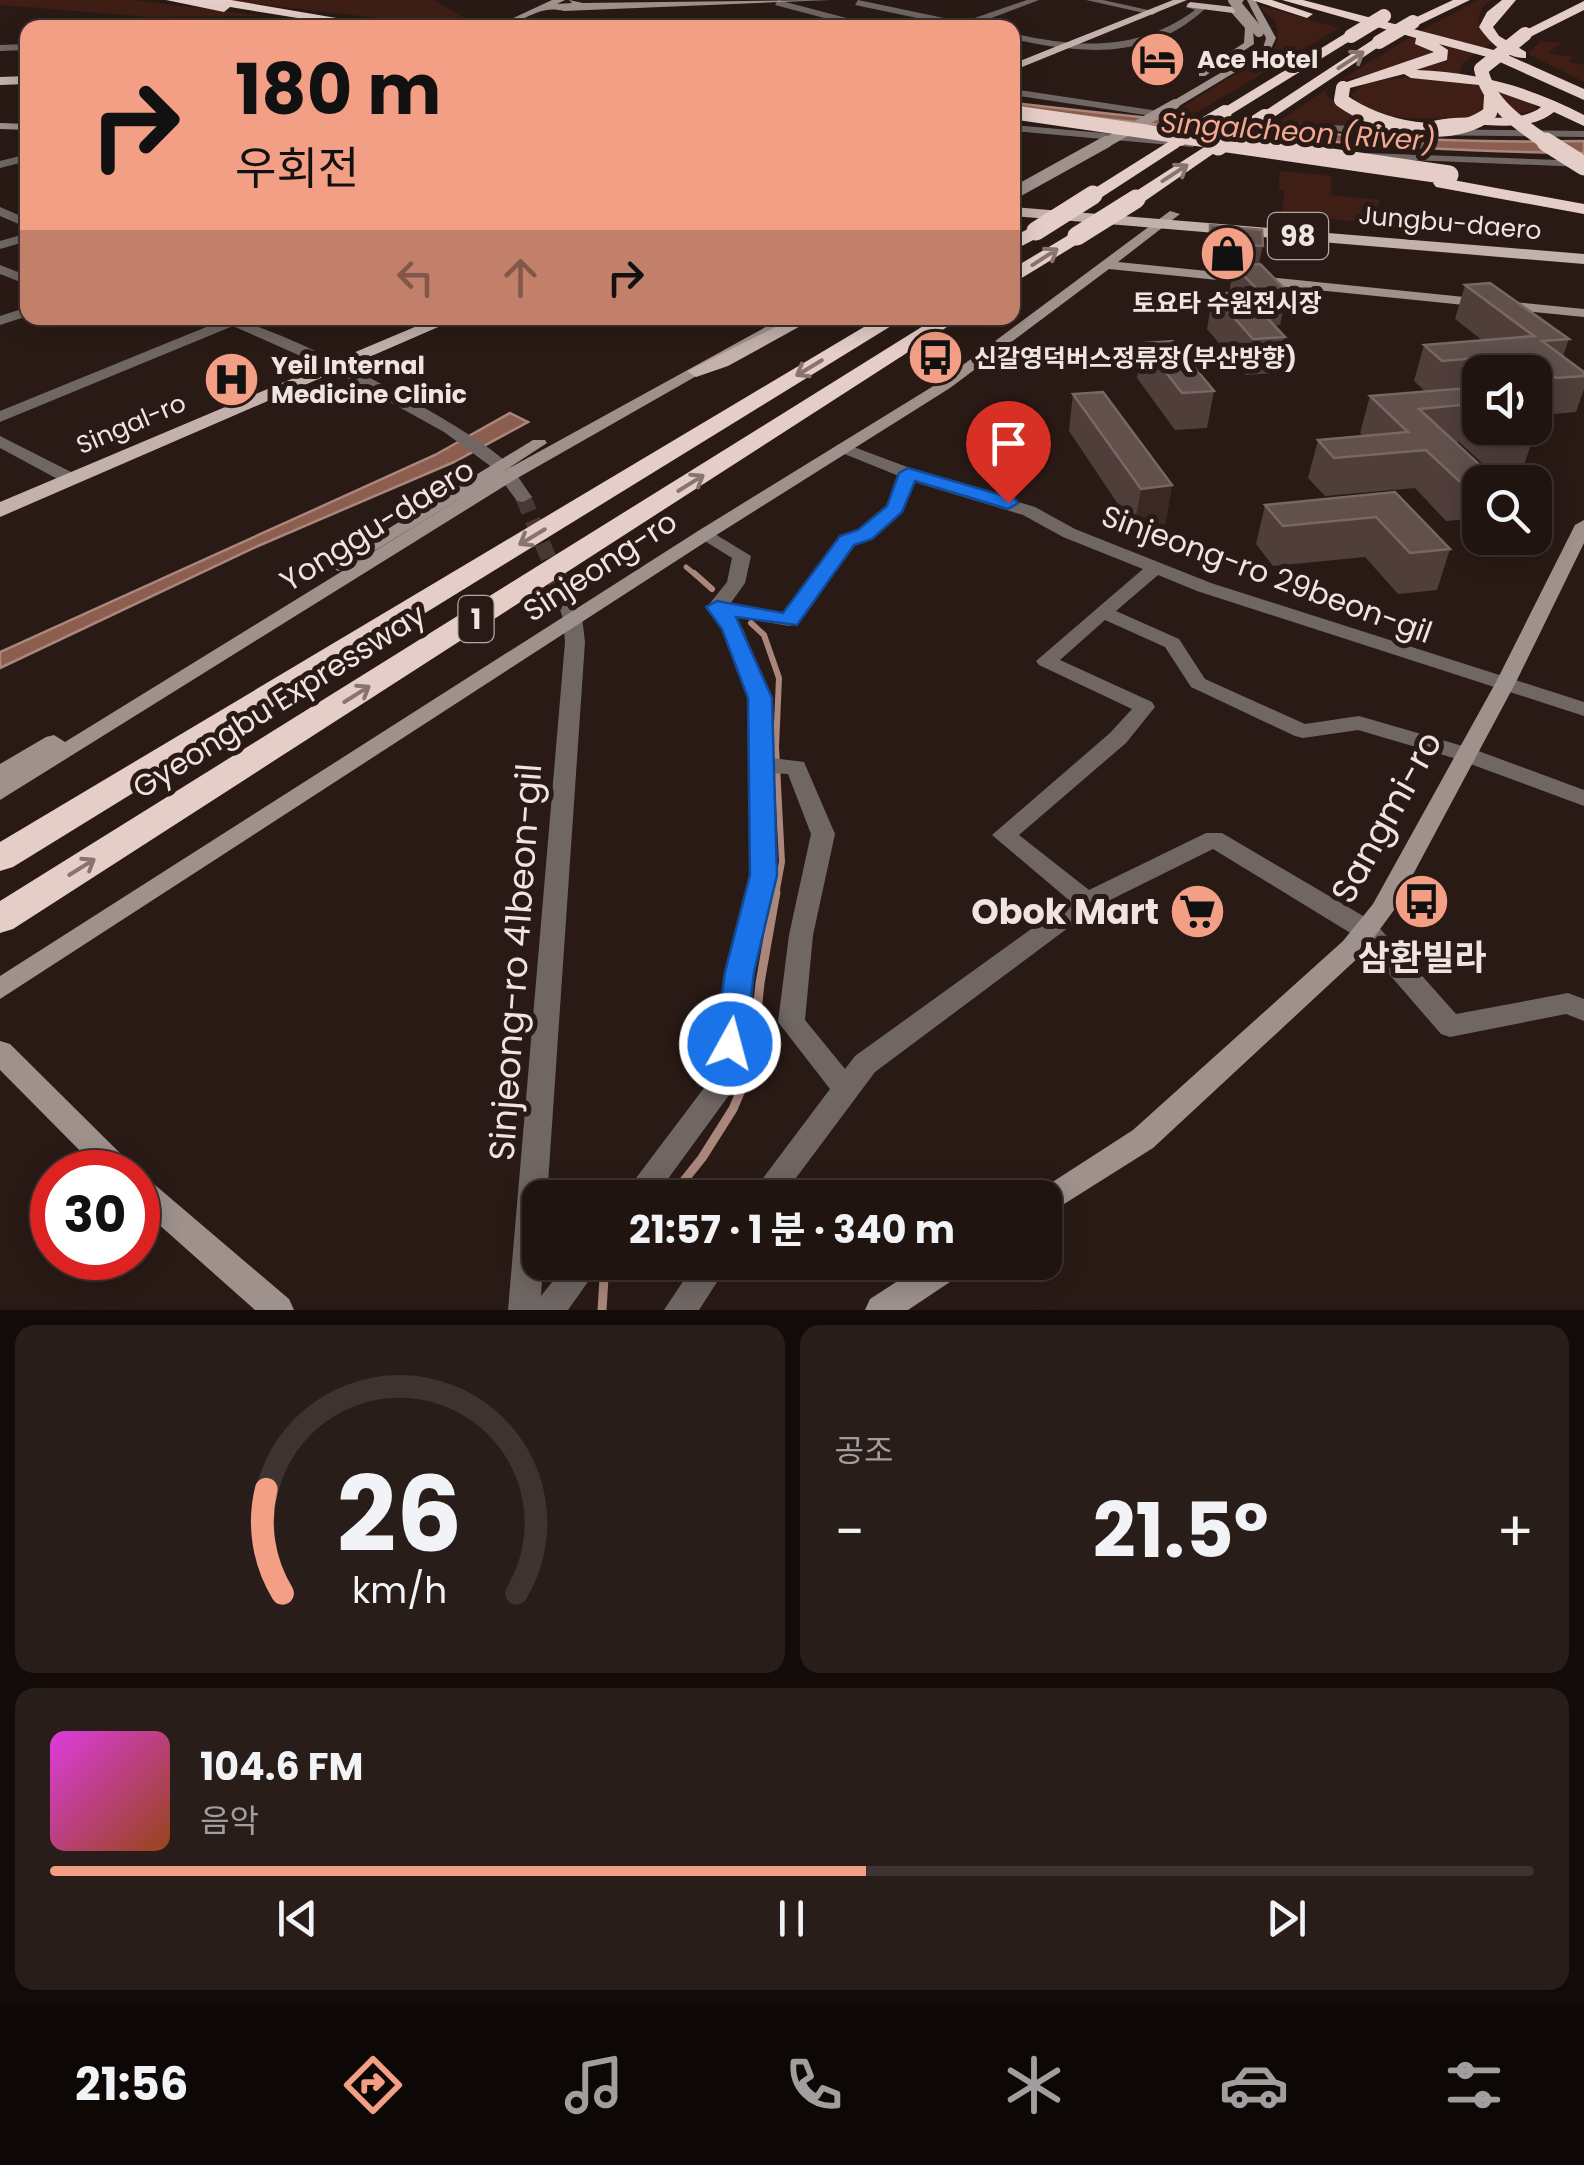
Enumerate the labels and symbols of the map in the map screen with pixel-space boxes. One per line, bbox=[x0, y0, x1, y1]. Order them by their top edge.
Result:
hotel icon: Ace Hotel bbox=[1128, 29, 1188, 89]
place label: Ace Hotel bbox=[1197, 42, 1318, 77]
one-way arrow bbox=[1337, 49, 1365, 70]
water label: Singalcheon (River) bbox=[1159, 103, 1437, 161]
one-way arrow bbox=[1161, 163, 1189, 183]
street label: Jungbu-daero bbox=[1357, 198, 1543, 248]
road number: 98 bbox=[1268, 213, 1328, 259]
shop icon: 토요타 수원전시장 bbox=[1197, 224, 1257, 284]
one-way arrow bbox=[1030, 246, 1059, 267]
place label: 토요타 수원전시장 bbox=[1132, 286, 1322, 321]
bus stop icon: 신갈영덕버스정류장(부산방향) bbox=[905, 328, 965, 388]
place label: 신갈영덕버스정류장(부산방향) bbox=[974, 341, 1297, 376]
place label: Yeil Internal Medicine Clinic bbox=[271, 348, 467, 412]
hospital icon: Yeil Internal Medicine Clinic bbox=[202, 349, 262, 409]
one-way arrow bbox=[795, 358, 824, 378]
street label: Singal-ro bbox=[71, 385, 191, 463]
pin bbox=[966, 401, 1051, 504]
street label: Yonggu-daero bbox=[272, 448, 482, 602]
one-way arrow bbox=[677, 473, 705, 493]
street label: Sinjeong-ro 29beon-gil bbox=[1096, 494, 1438, 654]
street label: Sinjeong-ro bbox=[515, 500, 685, 632]
one-way arrow bbox=[518, 527, 547, 547]
street label: Gyeongbu Expressway bbox=[124, 593, 434, 809]
road number: 1 bbox=[458, 596, 494, 642]
one-way arrow bbox=[343, 683, 371, 704]
street label: Sangmi-ro bbox=[1319, 722, 1453, 912]
street label: Sinjeong-ro 41beon-gil bbox=[477, 762, 553, 1162]
one-way arrow bbox=[68, 857, 96, 877]
bus stop icon: 삼환빌라 bbox=[1392, 871, 1452, 931]
supermarket icon: Obok Mart bbox=[1168, 881, 1228, 941]
place label: Obok Mart bbox=[971, 887, 1159, 936]
place label: 삼환빌라 bbox=[1358, 933, 1486, 982]
position arrow bbox=[678, 992, 782, 1096]
speed limit sign: 30 bbox=[30, 1150, 160, 1280]

